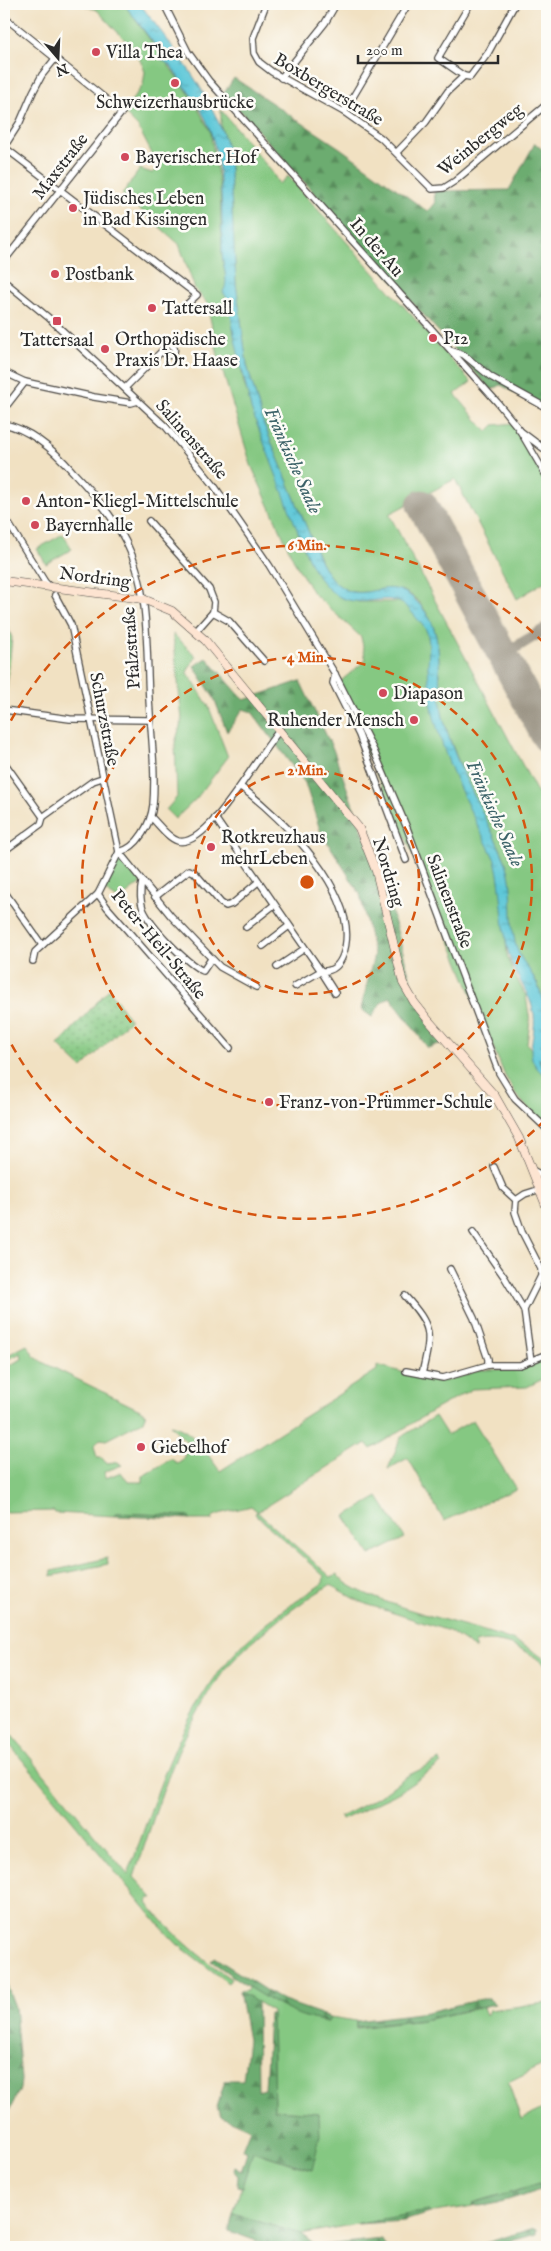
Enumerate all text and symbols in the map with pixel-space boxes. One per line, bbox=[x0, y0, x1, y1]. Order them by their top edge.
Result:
north arrow bbox=[32, 32, 82, 82]
scale bar bbox=[358, 32, 498, 64]
text: 200 m bbox=[366, 41, 403, 60]
place label: Villa Thea bbox=[105, 42, 183, 65]
marker: Villa Thea bbox=[90, 46, 102, 58]
street label: Boxbergerstraße bbox=[269, 49, 387, 132]
text: N bbox=[53, 59, 72, 80]
marker: Schweizerhausbrücke bbox=[169, 77, 181, 89]
place label: Schweizerhausbrücke bbox=[96, 92, 254, 115]
street label: Weinbergweg bbox=[434, 99, 528, 182]
street label: Maxstraße bbox=[28, 129, 94, 205]
place label: Bayerischer Hof bbox=[135, 147, 260, 170]
marker: Bayerischer Hof bbox=[119, 151, 131, 163]
place label: Jüdisches Leben in Bad Kissingen bbox=[81, 188, 207, 232]
marker: Jüdisches Leben in Bad Kissingen bbox=[67, 202, 79, 214]
street label: In der Au bbox=[344, 214, 408, 282]
place label: Postbank bbox=[65, 264, 134, 287]
marker: Postbank bbox=[49, 268, 61, 280]
place label: Tattersall bbox=[162, 298, 233, 321]
marker: Tattersall bbox=[146, 302, 158, 314]
marker: Tattersaal bbox=[51, 315, 63, 327]
place label: P12 bbox=[443, 328, 469, 351]
place label: Orthopädische Praxis Dr. Haase bbox=[115, 329, 238, 373]
place label: Tattersaal bbox=[20, 330, 94, 353]
marker: P12 bbox=[427, 332, 439, 344]
marker: Orthopädische Praxis Dr. Haase bbox=[99, 343, 111, 355]
street label: Salinenstraße bbox=[150, 395, 232, 485]
water label: Fränkische Saale bbox=[258, 404, 327, 519]
place label: Anton-Kliegl-Mittelschule bbox=[35, 491, 239, 514]
marker: Anton-Kliegl-Mittelschule bbox=[20, 495, 32, 507]
place label: Bayernhalle bbox=[45, 515, 133, 538]
marker: Bayernhalle bbox=[29, 519, 41, 531]
text: 6 Min. bbox=[288, 536, 326, 555]
street label: Nordring bbox=[58, 563, 132, 594]
street label: Pfalzstraße bbox=[118, 606, 147, 690]
text: 4 Min. bbox=[287, 648, 327, 667]
street label: Schurzstraße bbox=[83, 670, 124, 768]
place label: Diapason bbox=[393, 683, 464, 706]
marker: Diapason bbox=[377, 687, 389, 699]
place label: Ruhender Mensch bbox=[267, 710, 404, 733]
marker: Ruhender Mensch bbox=[408, 714, 420, 726]
water label: Fränkische Saale bbox=[460, 757, 529, 872]
text: 2 Min. bbox=[287, 761, 327, 780]
place label: Rotkreuzhaus mehrLeben bbox=[221, 827, 326, 871]
street label: Nordring bbox=[366, 835, 409, 910]
marker: Rotkreuzhaus mehrLeben bbox=[205, 841, 217, 853]
street label: Salinenstraße bbox=[420, 851, 477, 952]
centre of rings bbox=[298, 873, 316, 891]
street label: Peter-Heil-Straße bbox=[105, 885, 211, 1005]
place label: Franz-von-Prümmer-Schule bbox=[279, 1092, 492, 1115]
marker: Franz-von-Prümmer-Schule bbox=[263, 1096, 275, 1108]
place label: Giebelhof bbox=[151, 1437, 230, 1460]
marker: Giebelhof bbox=[135, 1441, 147, 1453]

